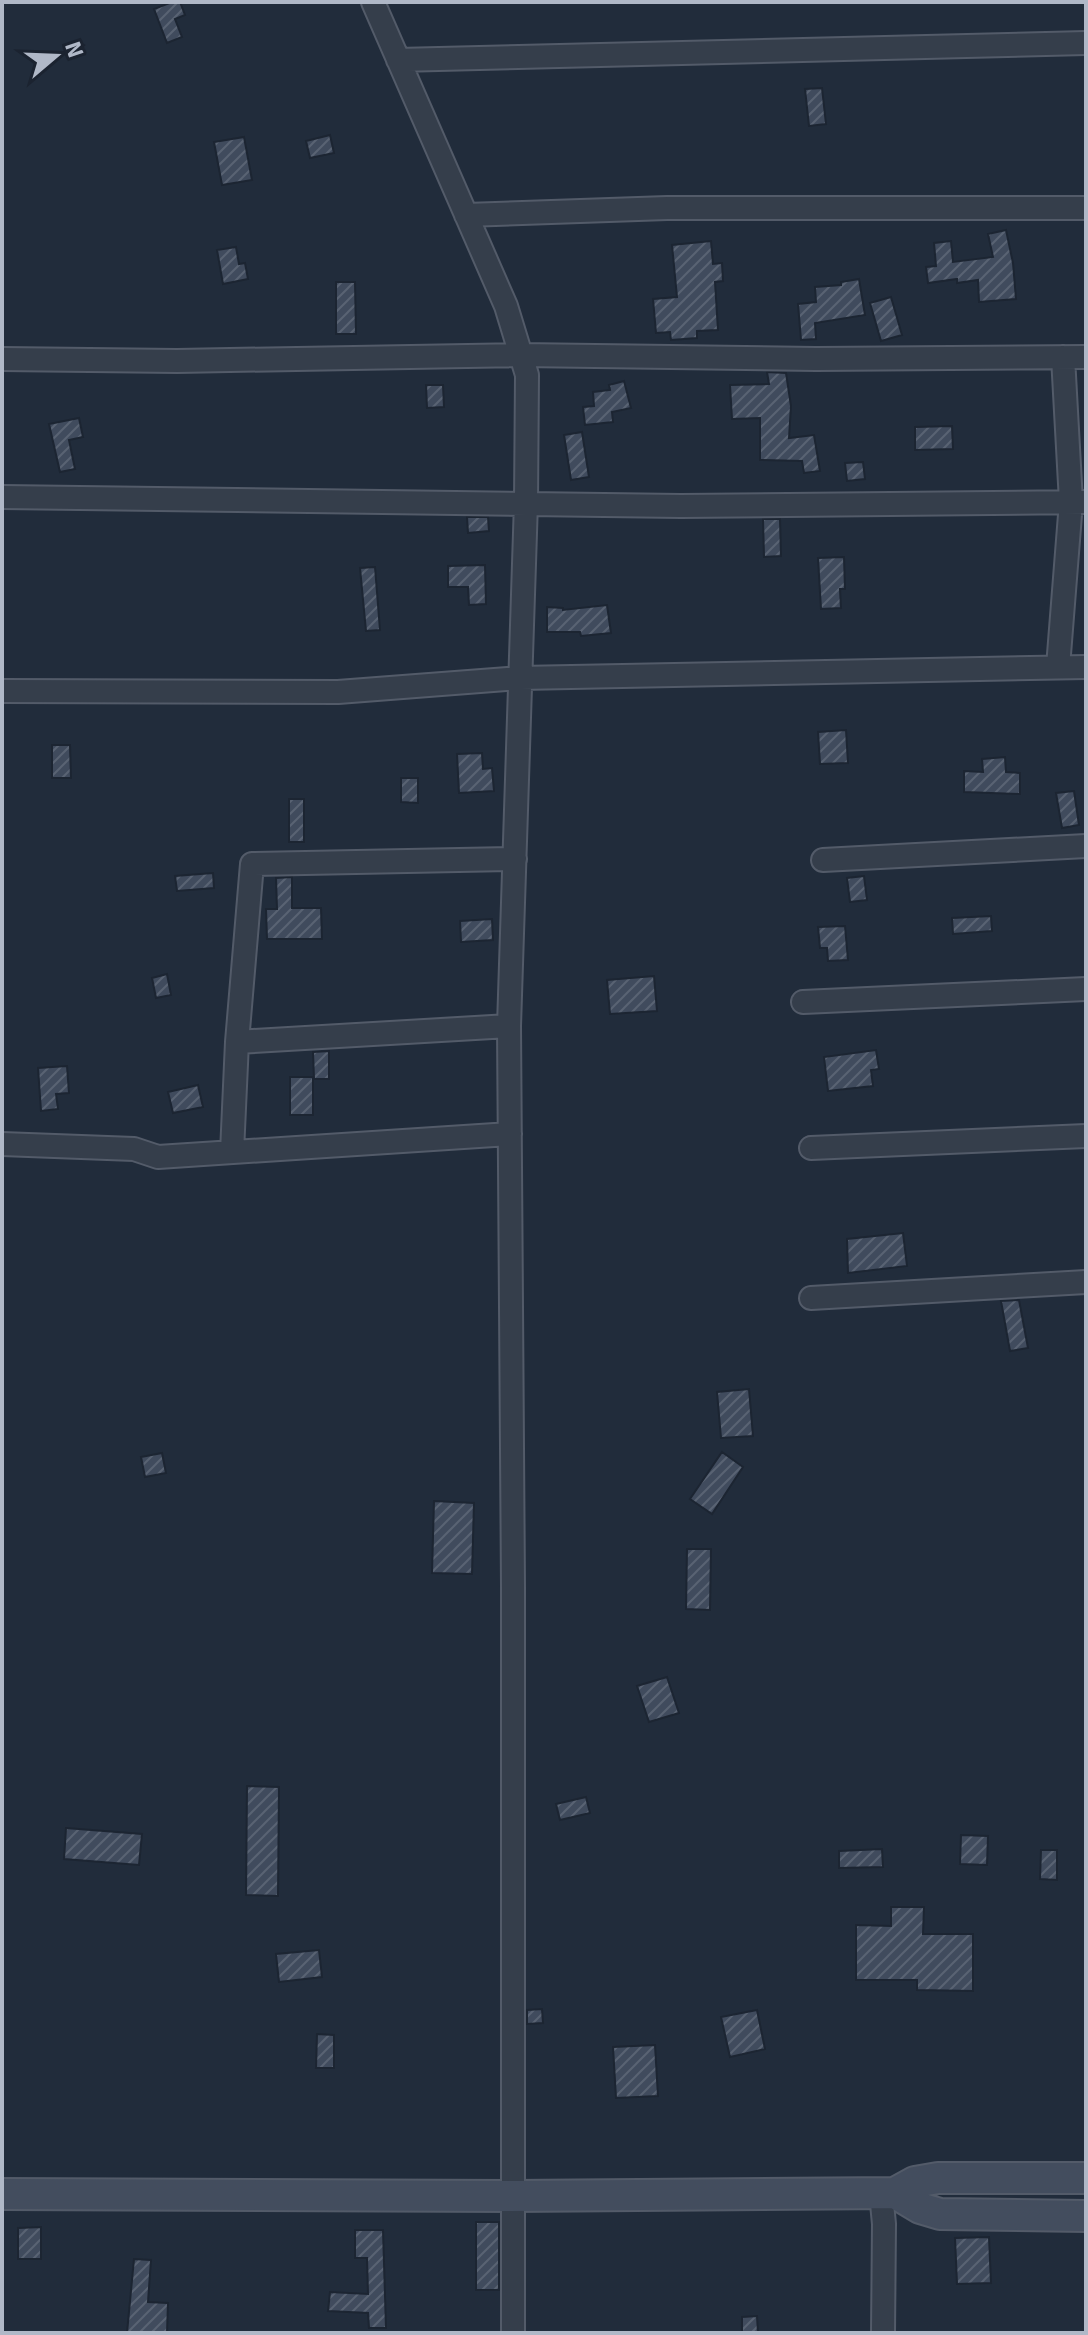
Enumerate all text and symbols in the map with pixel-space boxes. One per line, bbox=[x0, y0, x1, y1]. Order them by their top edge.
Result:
north arrow bbox=[16, 16, 96, 96]
text: N bbox=[59, 38, 90, 61]

